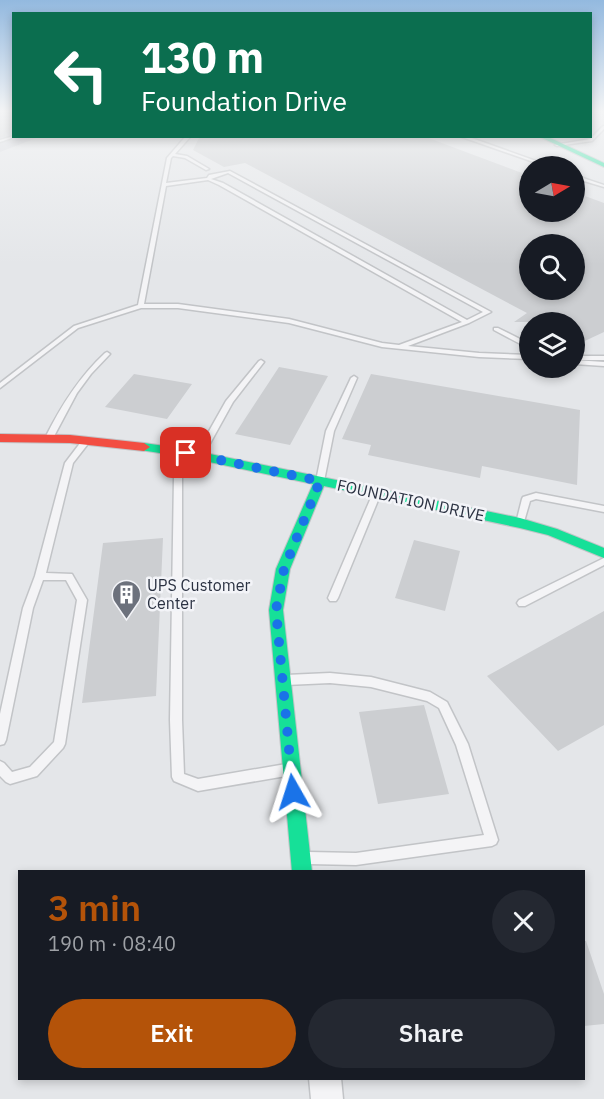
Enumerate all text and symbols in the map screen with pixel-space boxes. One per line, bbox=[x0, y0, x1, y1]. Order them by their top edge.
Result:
text: 130 m bbox=[141, 30, 264, 85]
icon: left bbox=[42, 36, 120, 114]
text: Foundation Drive bbox=[141, 83, 347, 118]
north arrow bbox=[519, 156, 585, 222]
map controls bbox=[519, 156, 585, 378]
button: search bbox=[519, 234, 585, 300]
button: layers bbox=[519, 312, 585, 378]
pin bbox=[160, 427, 211, 478]
icon: arrive bbox=[169, 436, 202, 469]
street label: FOUNDATION DRIVE bbox=[335, 475, 487, 525]
place label: UPS Customer Center bbox=[147, 575, 251, 613]
building icon: UPS Customer Center bbox=[110, 578, 142, 620]
position arrow bbox=[261, 760, 325, 824]
text: 3 min bbox=[48, 884, 141, 931]
button: close bbox=[492, 890, 555, 953]
text: 190 m · 08:40 bbox=[48, 930, 176, 957]
button: Exit bbox=[48, 999, 296, 1068]
button: Share bbox=[308, 999, 555, 1068]

